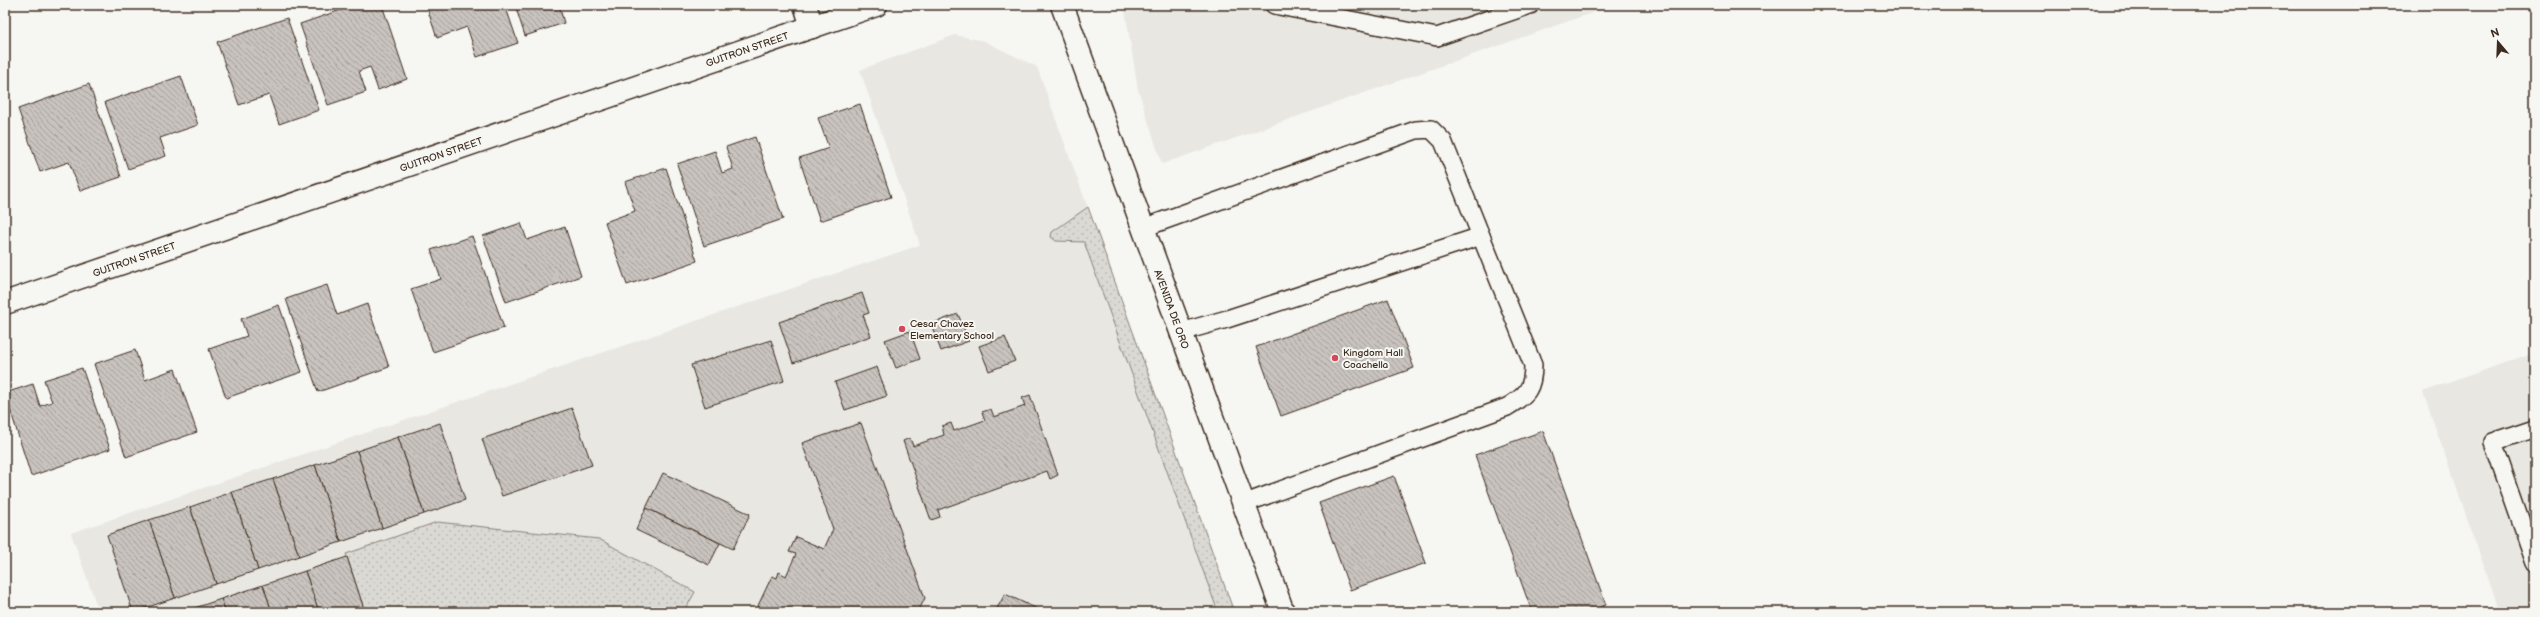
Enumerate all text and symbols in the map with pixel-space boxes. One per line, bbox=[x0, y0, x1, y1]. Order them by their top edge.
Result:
north arrow bbox=[2478, 22, 2518, 62]
text: N bbox=[2489, 26, 2501, 41]
street label: GUITRON STREET bbox=[704, 30, 790, 70]
street label: GUITRON STREET bbox=[398, 135, 484, 175]
street label: GUITRON STREET bbox=[91, 240, 177, 280]
street label: AVENIDA DE ORO bbox=[1151, 268, 1191, 351]
place label: Cesar Chavez Elementary School bbox=[910, 318, 994, 342]
marker: Cesar Chavez Elementary School bbox=[897, 324, 907, 334]
place label: Kingdom Hall Coachella bbox=[1343, 347, 1403, 371]
marker: Kingdom Hall Coachella bbox=[1330, 353, 1340, 363]

